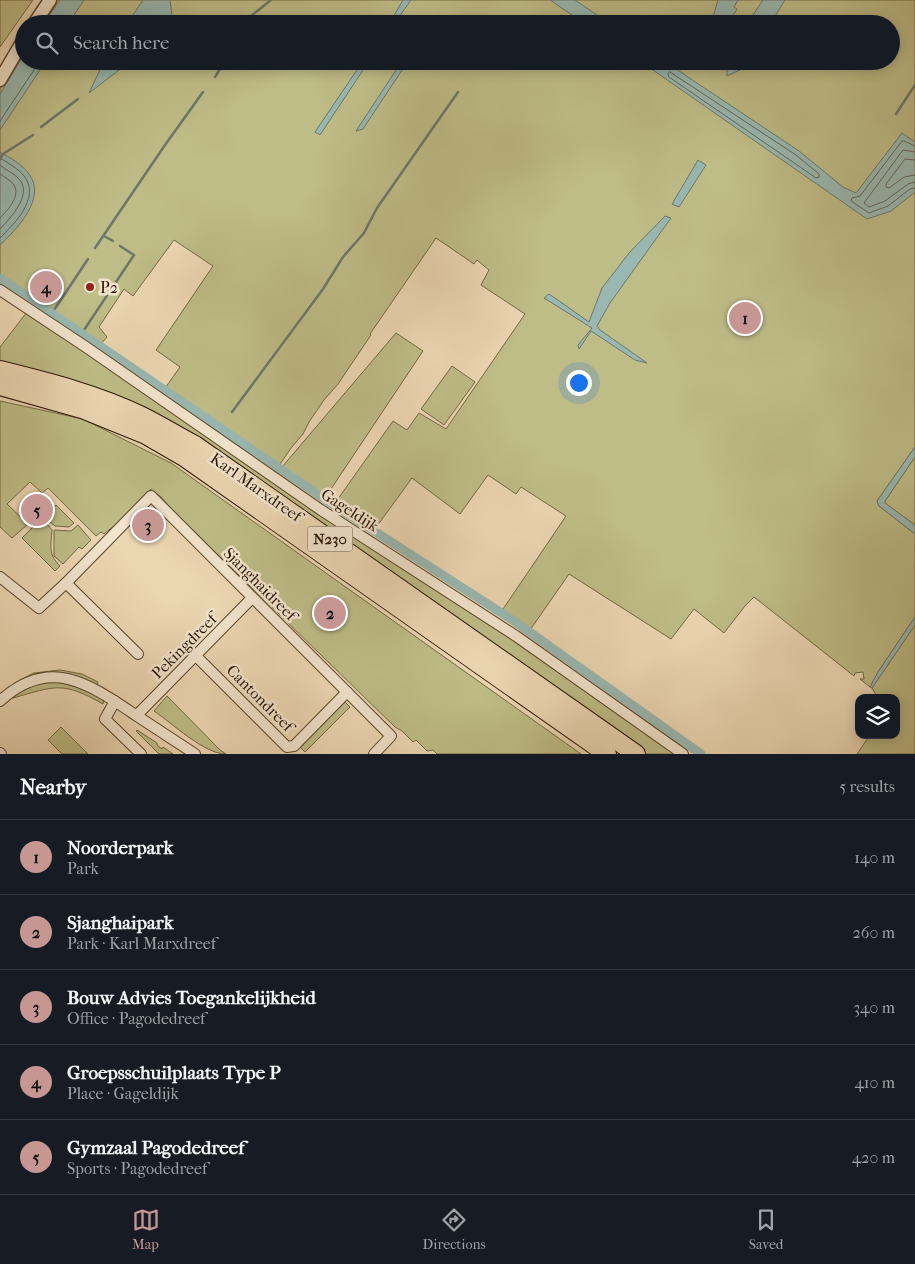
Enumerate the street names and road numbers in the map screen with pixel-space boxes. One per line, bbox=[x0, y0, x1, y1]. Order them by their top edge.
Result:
street label: Karl Marxdreef bbox=[207, 448, 308, 528]
street label: Gageldijk bbox=[318, 484, 383, 536]
road number: N230 bbox=[308, 526, 352, 552]
street label: Sjanghaidreef bbox=[220, 544, 303, 627]
street label: Pekingdreef bbox=[147, 607, 223, 683]
street label: Cantondreef bbox=[223, 661, 300, 738]

